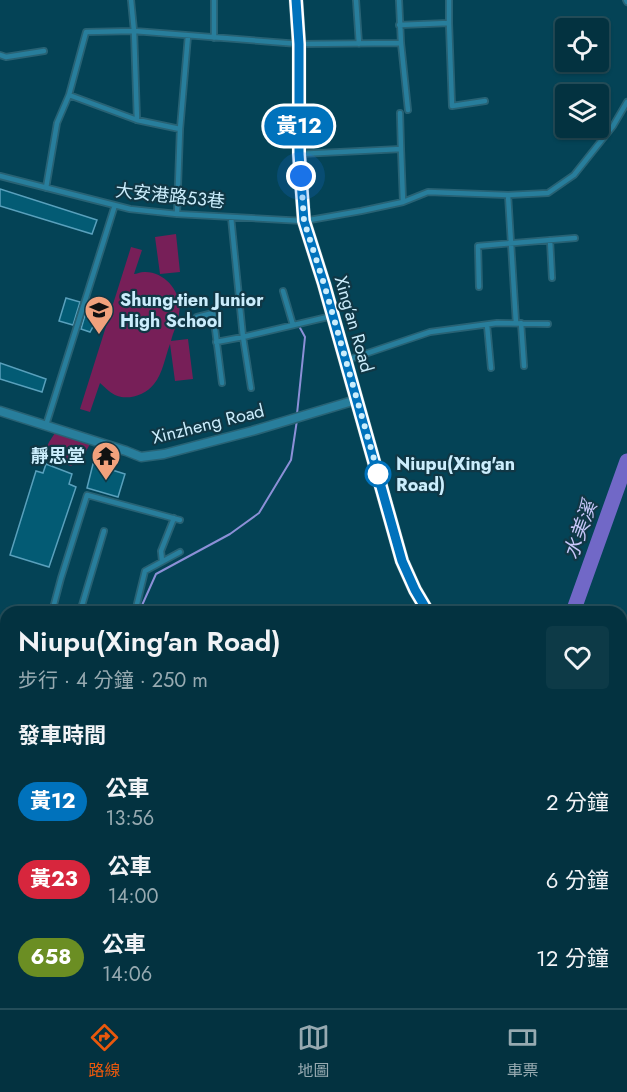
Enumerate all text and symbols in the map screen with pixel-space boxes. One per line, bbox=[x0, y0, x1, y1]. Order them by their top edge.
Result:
map controls bbox=[555, 18, 609, 138]
button: locate bbox=[555, 18, 609, 72]
button: layers bbox=[555, 84, 609, 138]
line badge: 黃12 bbox=[264, 106, 334, 146]
text: 黃12 bbox=[276, 111, 322, 141]
your location bbox=[286, 161, 316, 191]
street label: 大安港路53巷 bbox=[114, 177, 226, 215]
street label: Xing’an Road bbox=[328, 273, 380, 375]
place label: Shung-tien Junior High School bbox=[120, 287, 264, 334]
school or university icon: Shung-tien Junior High School bbox=[83, 294, 115, 336]
street label: Xinzheng Road bbox=[149, 397, 267, 451]
temple icon: 靜思堂 bbox=[90, 440, 122, 482]
place label: 靜思堂 bbox=[31, 443, 85, 469]
place label: Niupu(Xing'an Road) bbox=[396, 451, 515, 498]
marker: Niupu(Xing'an Road) bbox=[365, 461, 391, 487]
water label: 水美溪 bbox=[557, 494, 605, 563]
text: Niupu(Xing'an Road) bbox=[18, 621, 281, 662]
button: heart bbox=[546, 626, 609, 689]
text: 步行 · 4 分鐘 · 250 m bbox=[18, 666, 208, 695]
text: 發車時間 bbox=[18, 719, 106, 751]
text: 公車 bbox=[105, 772, 149, 804]
text: 黃12 bbox=[30, 786, 75, 816]
text: 2 分鐘 bbox=[546, 786, 609, 818]
text: 13:56 bbox=[105, 804, 154, 833]
text: 公車 bbox=[108, 850, 152, 882]
text: 黃23 bbox=[30, 864, 78, 894]
text: 6 分鐘 bbox=[546, 864, 609, 896]
text: 14:00 bbox=[108, 882, 159, 911]
text: 公車 bbox=[102, 928, 146, 960]
text: 658 bbox=[31, 942, 71, 972]
text: 12 分鐘 bbox=[536, 942, 609, 974]
text: 14:06 bbox=[102, 960, 152, 989]
tab: 路線 bbox=[88, 1021, 121, 1082]
tab: 地圖 bbox=[297, 1021, 330, 1082]
tab: 車票 bbox=[506, 1021, 539, 1082]

